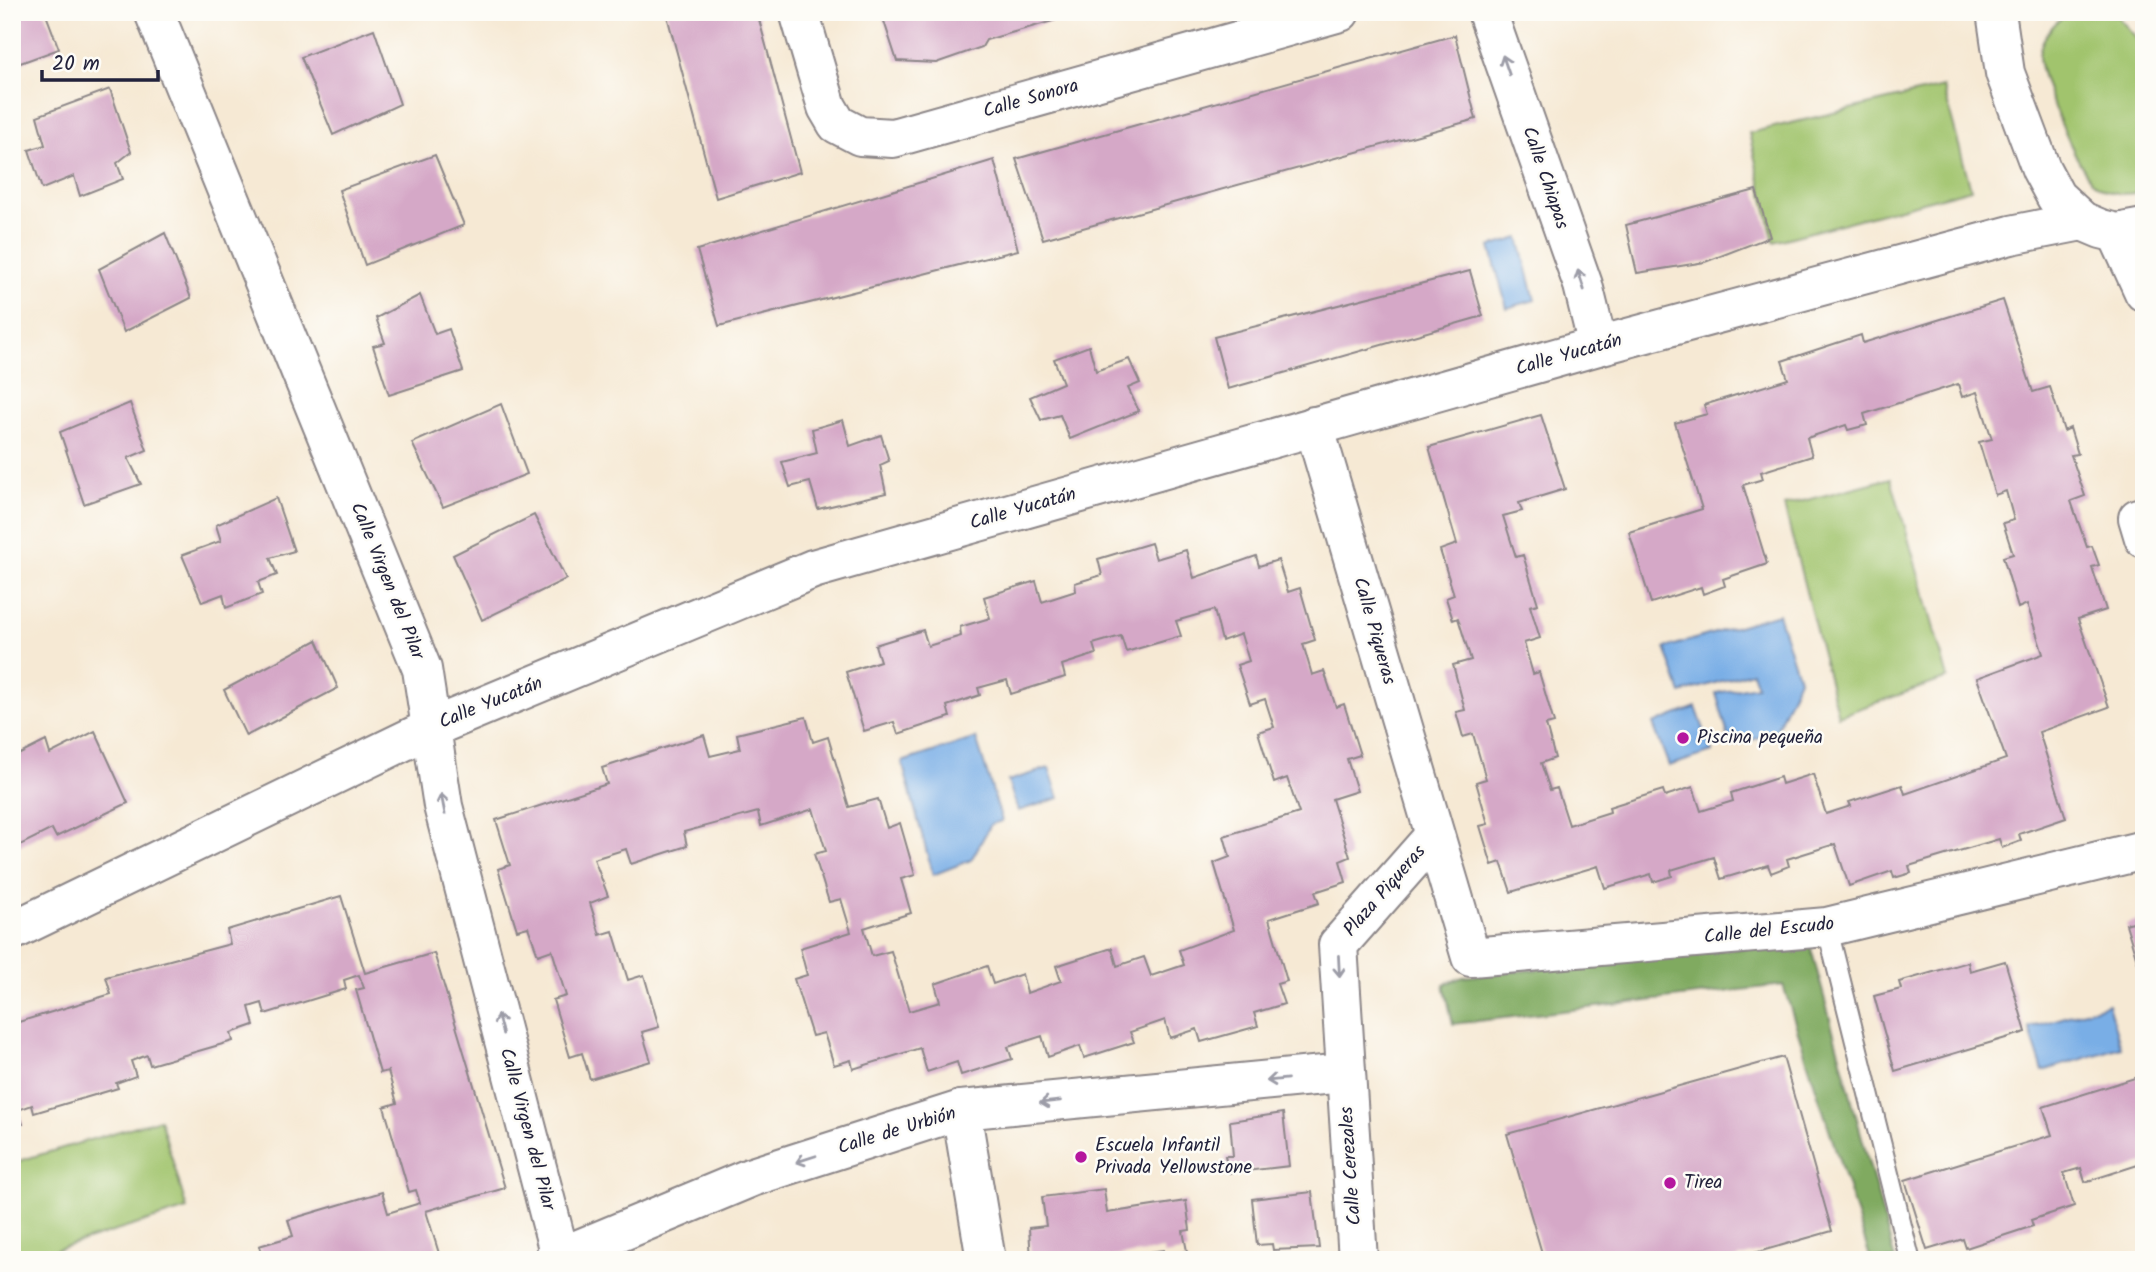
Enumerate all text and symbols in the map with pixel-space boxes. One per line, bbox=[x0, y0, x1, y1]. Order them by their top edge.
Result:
scale bar bbox=[42, 38, 158, 82]
text: 20 m bbox=[52, 48, 100, 81]
one-way arrow bbox=[1498, 55, 1511, 77]
street label: Calle Sonora bbox=[980, 71, 1082, 127]
street label: Calle Chiapas bbox=[1513, 123, 1577, 233]
one-way arrow bbox=[1573, 270, 1586, 292]
street label: Calle Yucatán bbox=[1512, 325, 1626, 385]
street label: Calle Yucatán bbox=[966, 479, 1080, 539]
street label: Calle Virgen del Pilar bbox=[342, 498, 433, 666]
street label: Calle Piqueras bbox=[1344, 574, 1404, 688]
street label: Calle Yucatán bbox=[435, 669, 547, 737]
place label: Piscina pequeña bbox=[1697, 723, 1823, 753]
marker: Piscina pequeña bbox=[1675, 730, 1691, 746]
one-way arrow bbox=[436, 793, 450, 816]
street label: Plaza Piqueras bbox=[1336, 838, 1434, 944]
street label: Calle del Escudo bbox=[1702, 909, 1836, 953]
one-way arrow bbox=[1332, 954, 1345, 977]
one-way arrow bbox=[493, 1014, 506, 1036]
street label: Calle Virgen del Pilar bbox=[491, 1044, 564, 1215]
one-way arrow bbox=[1266, 1073, 1288, 1086]
one-way arrow bbox=[1039, 1095, 1062, 1108]
street label: Calle de Urbión bbox=[834, 1099, 960, 1163]
street label: Calle Cerezales bbox=[1332, 1106, 1370, 1226]
place label: Escuela Infantil Privada Yellowstone bbox=[1095, 1131, 1252, 1183]
marker: Escuela Infantil Privada Yellowstone bbox=[1073, 1149, 1089, 1165]
one-way arrow bbox=[795, 1153, 817, 1166]
place label: Tirea bbox=[1684, 1168, 1722, 1198]
marker: Tirea bbox=[1662, 1175, 1678, 1191]

